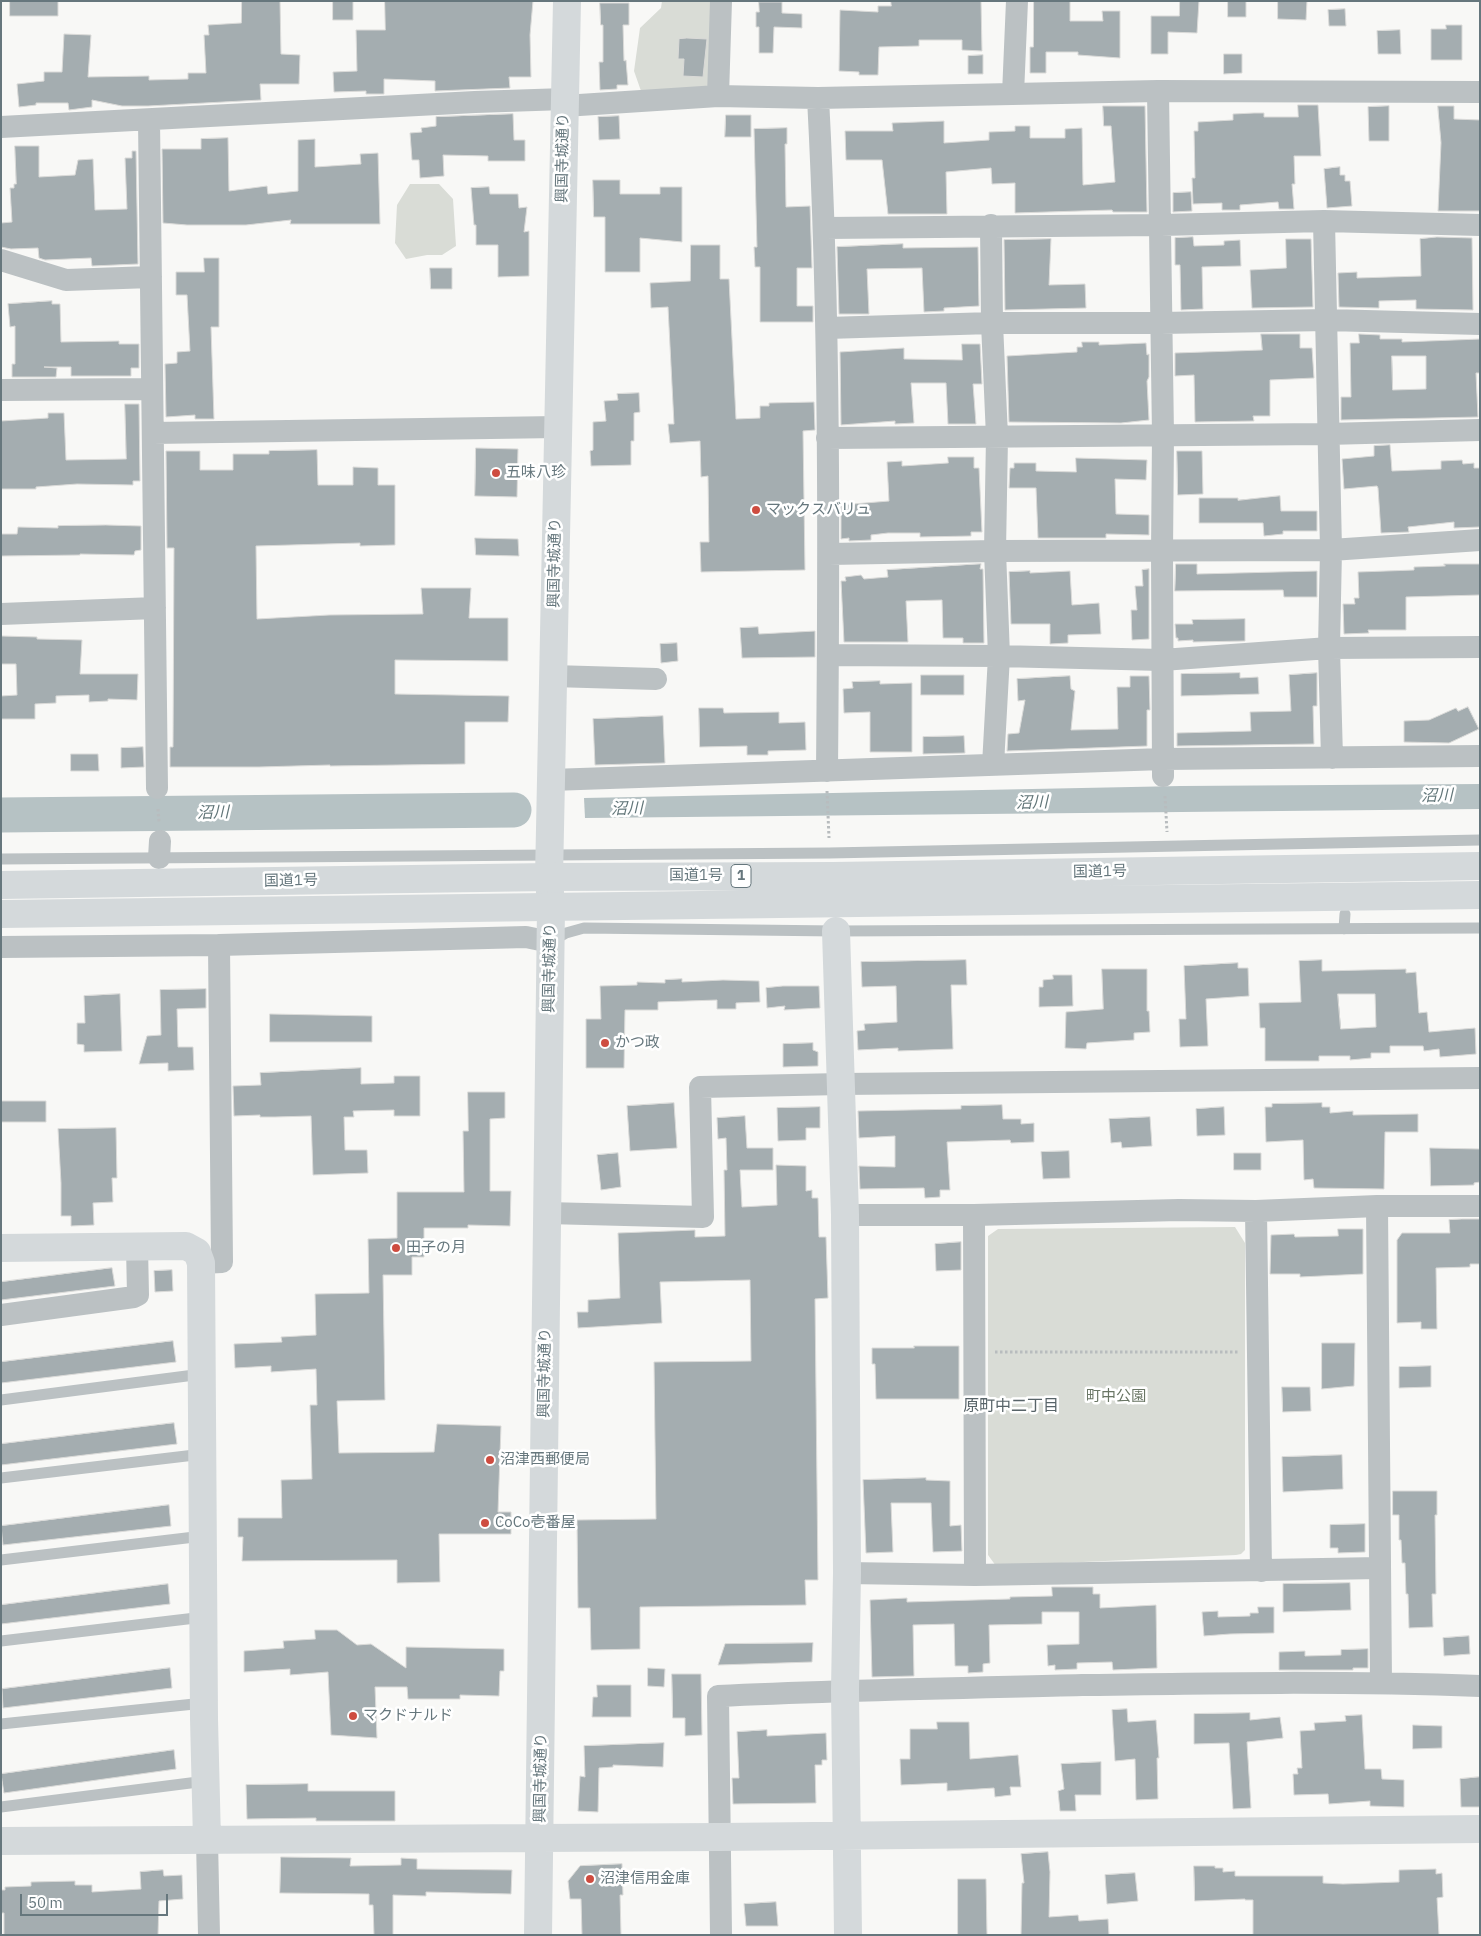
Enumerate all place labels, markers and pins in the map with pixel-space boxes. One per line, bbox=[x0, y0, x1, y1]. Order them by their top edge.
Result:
place label: 五味八珍 bbox=[506, 464, 566, 482]
marker: 五味八珍 bbox=[490, 467, 502, 479]
place label: マックスバリュ bbox=[766, 501, 871, 519]
marker: マックスバリュ bbox=[750, 504, 762, 516]
place label: かつ政 bbox=[615, 1034, 660, 1052]
marker: かつ政 bbox=[599, 1037, 611, 1049]
place label: 田子の月 bbox=[406, 1239, 466, 1257]
marker: 田子の月 bbox=[390, 1242, 402, 1254]
place label: 沼津西郵便局 bbox=[500, 1451, 590, 1469]
marker: 沼津西郵便局 bbox=[484, 1454, 496, 1466]
place label: CoCo壱番屋 bbox=[495, 1514, 575, 1532]
marker: CoCo壱番屋 bbox=[479, 1517, 491, 1529]
place label: マクドナルド bbox=[363, 1707, 453, 1725]
marker: マクドナルド bbox=[347, 1710, 359, 1722]
place label: 沼津信用金庫 bbox=[600, 1870, 690, 1888]
marker: 沼津信用金庫 bbox=[584, 1873, 596, 1885]

